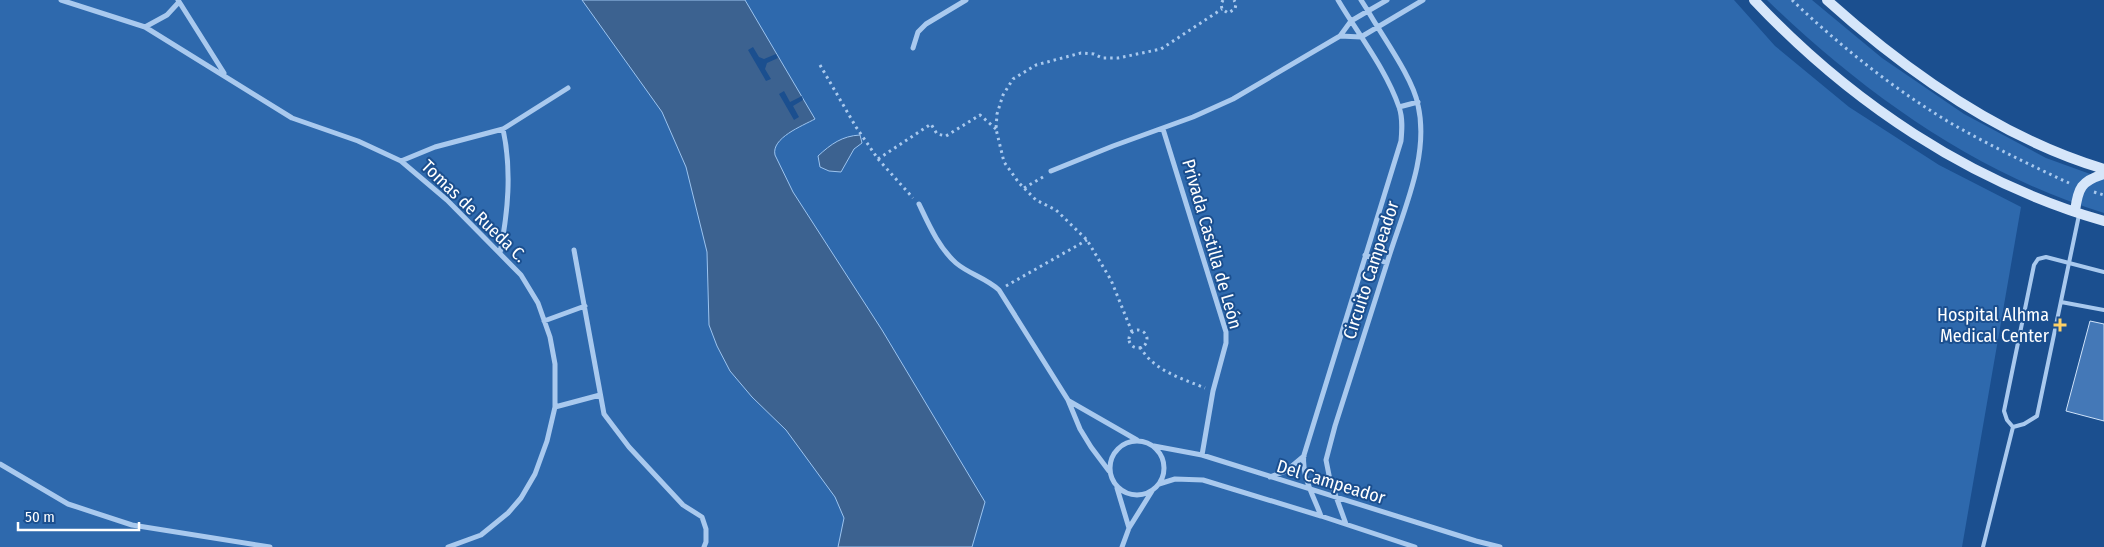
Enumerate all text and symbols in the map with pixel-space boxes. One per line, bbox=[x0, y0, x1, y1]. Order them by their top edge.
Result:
street label: Tomas de Rueda C. bbox=[417, 155, 531, 267]
street label: Privada Castilla de León bbox=[1177, 157, 1247, 331]
street label: Circuito Campeador bbox=[1338, 197, 1404, 342]
place label: Hospital Alhma Medical Center bbox=[1937, 304, 2050, 347]
marker: Hospital Alhma Medical Center bbox=[2053, 318, 2067, 332]
street label: Del Campeador bbox=[1274, 455, 1389, 509]
scale bar bbox=[18, 500, 139, 532]
text: 50 m bbox=[25, 508, 55, 526]

